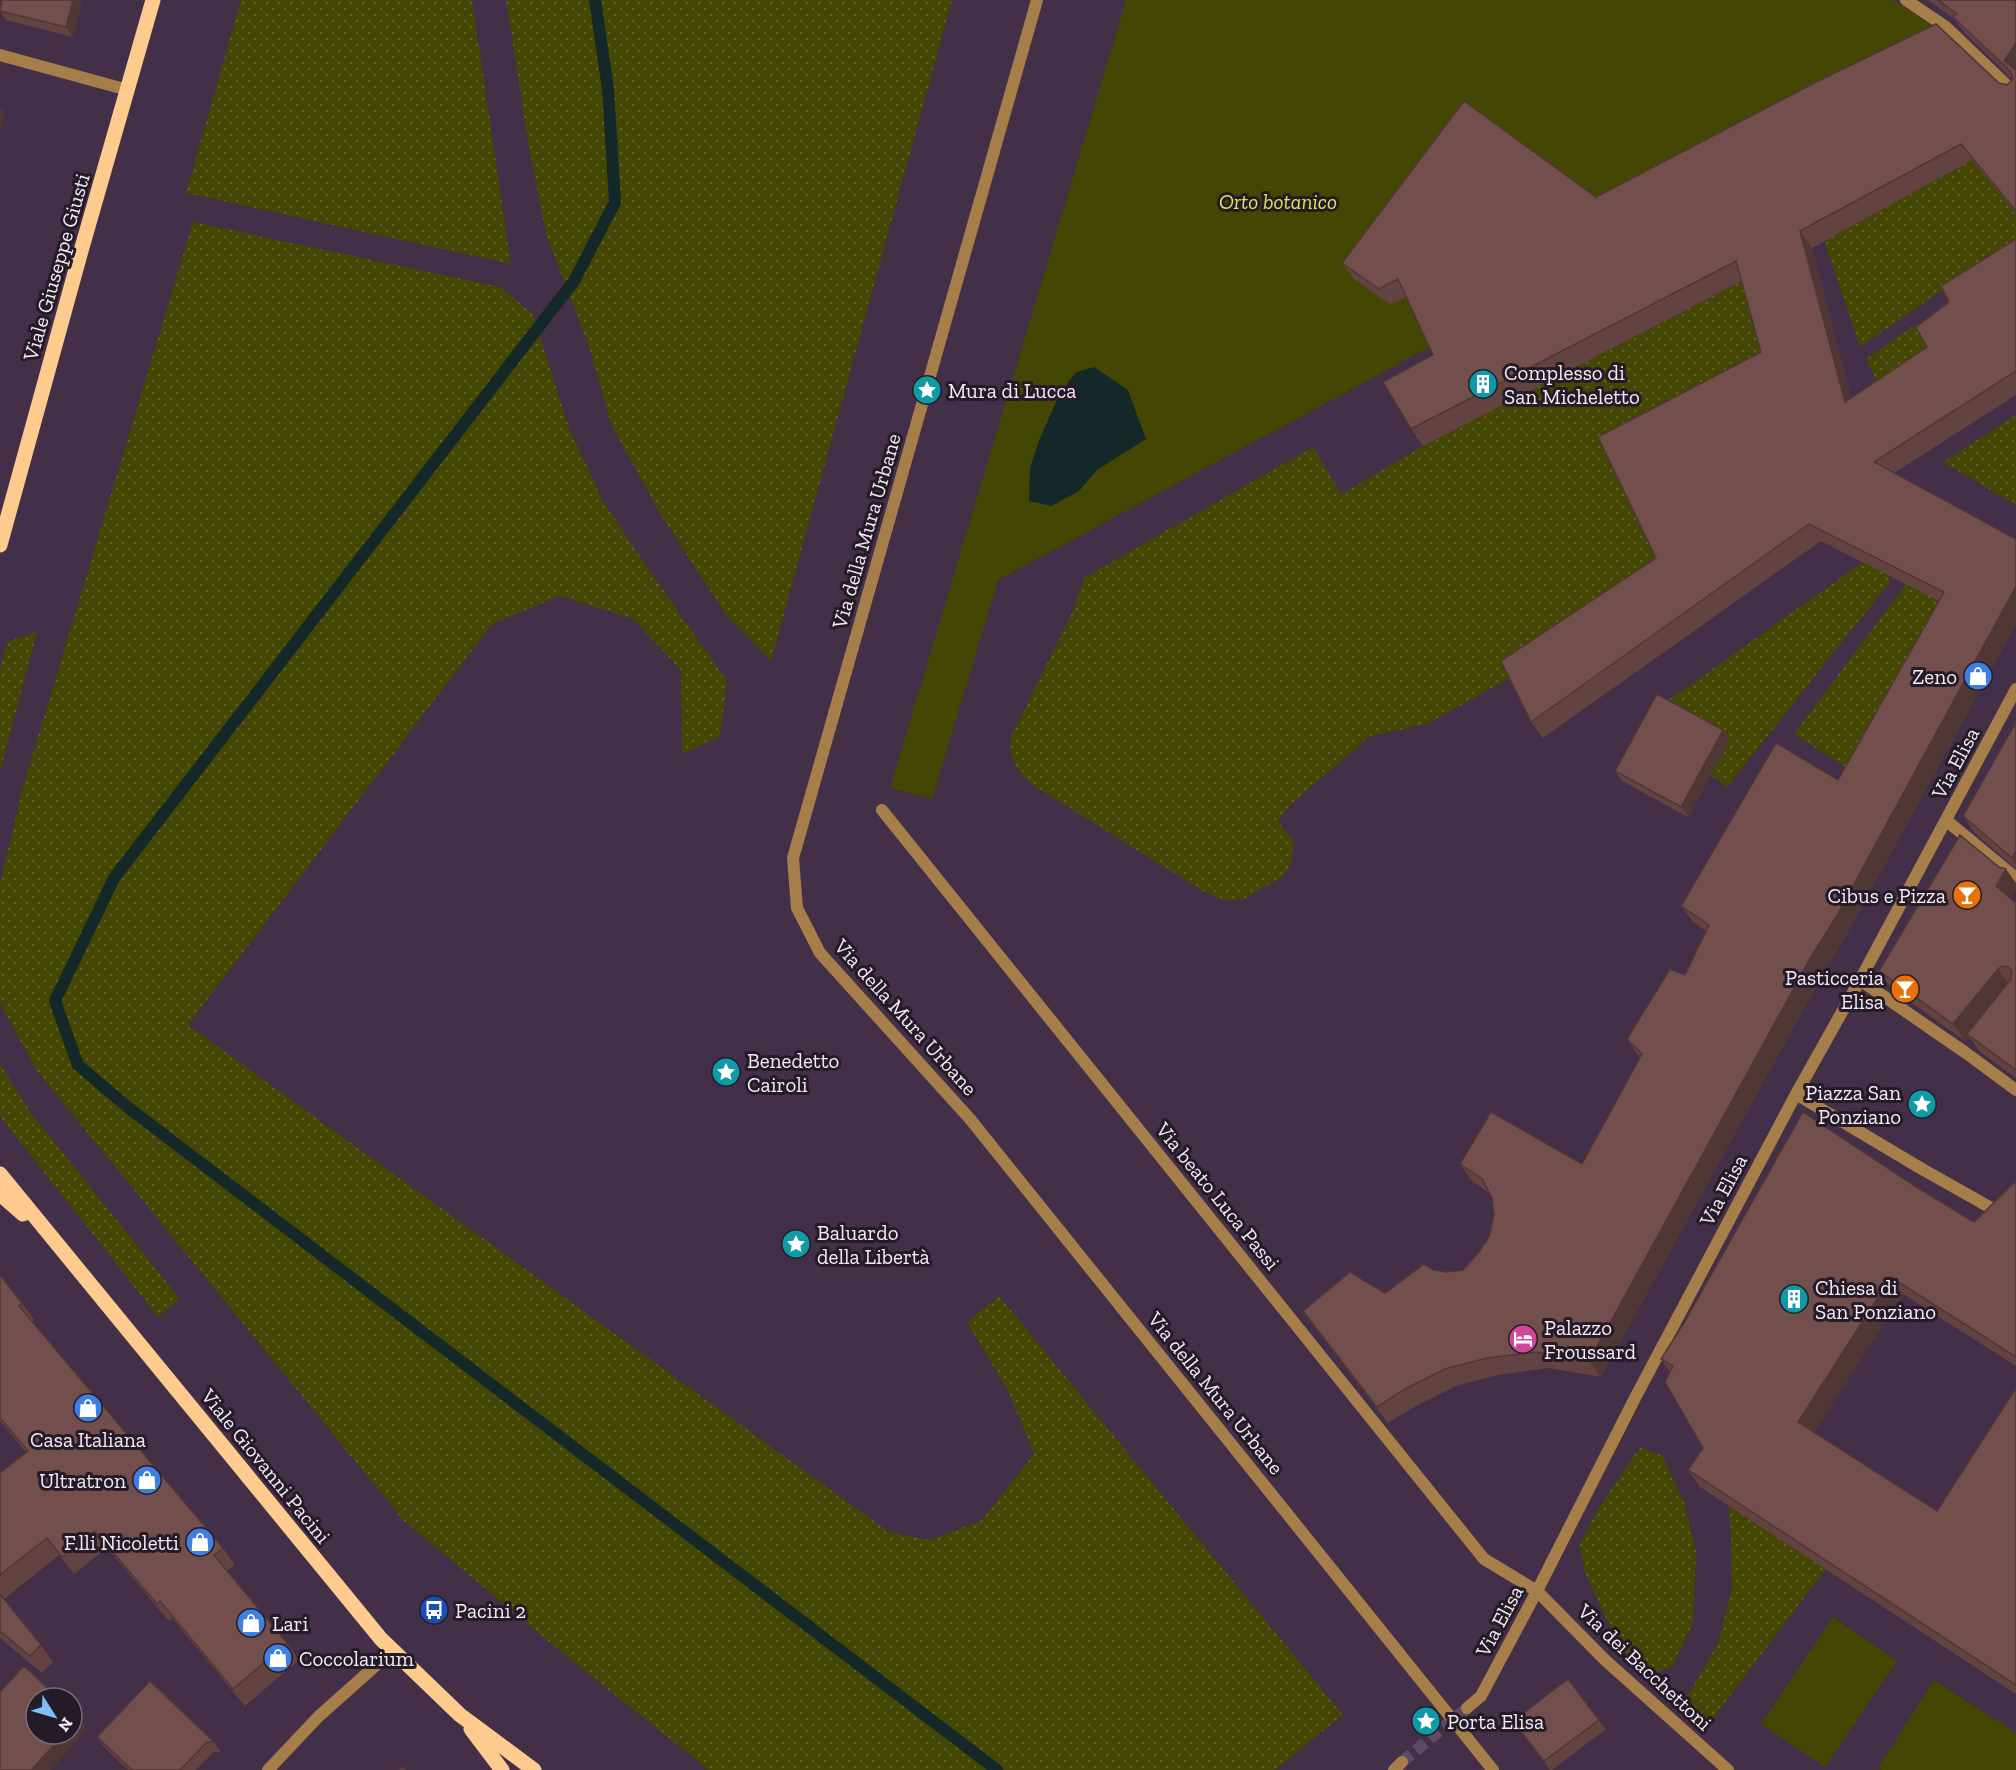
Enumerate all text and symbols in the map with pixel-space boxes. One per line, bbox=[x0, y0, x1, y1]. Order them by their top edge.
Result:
street label: Viale Giuseppe Giusti bbox=[17, 170, 95, 364]
park label: Orto botanico bbox=[1219, 189, 1337, 214]
place label: Complesso di San Micheletto bbox=[1504, 360, 1640, 409]
building icon: Complesso di San Micheletto bbox=[1467, 368, 1499, 400]
place icon: Mura di Lucca bbox=[911, 374, 943, 406]
place label: Mura di Lucca bbox=[948, 378, 1076, 403]
street label: Via della Mura Urbane bbox=[826, 430, 906, 632]
shop icon: Zeno bbox=[1962, 660, 1994, 692]
place label: Zeno bbox=[1912, 664, 1957, 689]
street label: Via Elisa bbox=[1925, 723, 1984, 804]
bar icon: Cibus e Pizza bbox=[1951, 879, 1983, 911]
place label: Cibus e Pizza bbox=[1827, 883, 1946, 908]
street label: Via della Mura Urbane bbox=[829, 933, 983, 1100]
place label: Pasticceria Elisa bbox=[1785, 965, 1884, 1014]
bar icon: Pasticceria Elisa bbox=[1889, 973, 1921, 1005]
place label: Benedetto Cairoli bbox=[747, 1048, 839, 1097]
place icon: Benedetto Cairoli bbox=[710, 1056, 742, 1088]
place label: Piazza San Ponziano bbox=[1805, 1080, 1901, 1129]
place icon: Piazza San Ponziano bbox=[1906, 1088, 1938, 1120]
street label: Via beato Luca Passi bbox=[1150, 1116, 1285, 1275]
street label: Via Elisa bbox=[1693, 1150, 1752, 1231]
place label: Baluardo della Libertà bbox=[817, 1220, 930, 1269]
place icon: Baluardo della Libertà bbox=[780, 1228, 812, 1260]
place label: Chiesa di San Ponziano bbox=[1815, 1275, 1936, 1324]
building icon: Chiesa di San Ponziano bbox=[1778, 1283, 1810, 1315]
street label: Via della Mura Urbane bbox=[1142, 1306, 1289, 1479]
place label: Palazzo Froussard bbox=[1544, 1315, 1636, 1364]
hotel icon: Palazzo Froussard bbox=[1507, 1323, 1539, 1355]
street label: Viale Giovanni Pacini bbox=[195, 1383, 336, 1548]
shop icon: Casa Italiana bbox=[72, 1392, 104, 1424]
place label: Casa Italiana bbox=[30, 1427, 146, 1452]
shop icon: Ultratron bbox=[131, 1464, 163, 1496]
place label: Ultratron bbox=[39, 1468, 126, 1493]
shop icon: F.lli Nicoletti bbox=[184, 1526, 216, 1558]
place label: F.lli Nicoletti bbox=[64, 1530, 179, 1555]
street label: Via Elisa bbox=[1469, 1581, 1528, 1662]
bus stop icon: Pacini 2 bbox=[418, 1594, 450, 1626]
place label: Pacini 2 bbox=[455, 1598, 526, 1623]
street label: Via dei Bacchettoni bbox=[1572, 1598, 1717, 1736]
shop icon: Lari bbox=[235, 1607, 267, 1639]
place label: Lari bbox=[272, 1611, 308, 1636]
shop icon: Coccolarium bbox=[262, 1642, 294, 1674]
place label: Coccolarium bbox=[299, 1646, 414, 1671]
north arrow bbox=[24, 1686, 84, 1746]
place icon: Porta Elisa bbox=[1410, 1705, 1442, 1737]
place label: Porta Elisa bbox=[1447, 1709, 1544, 1734]
text: N bbox=[54, 1714, 77, 1735]

